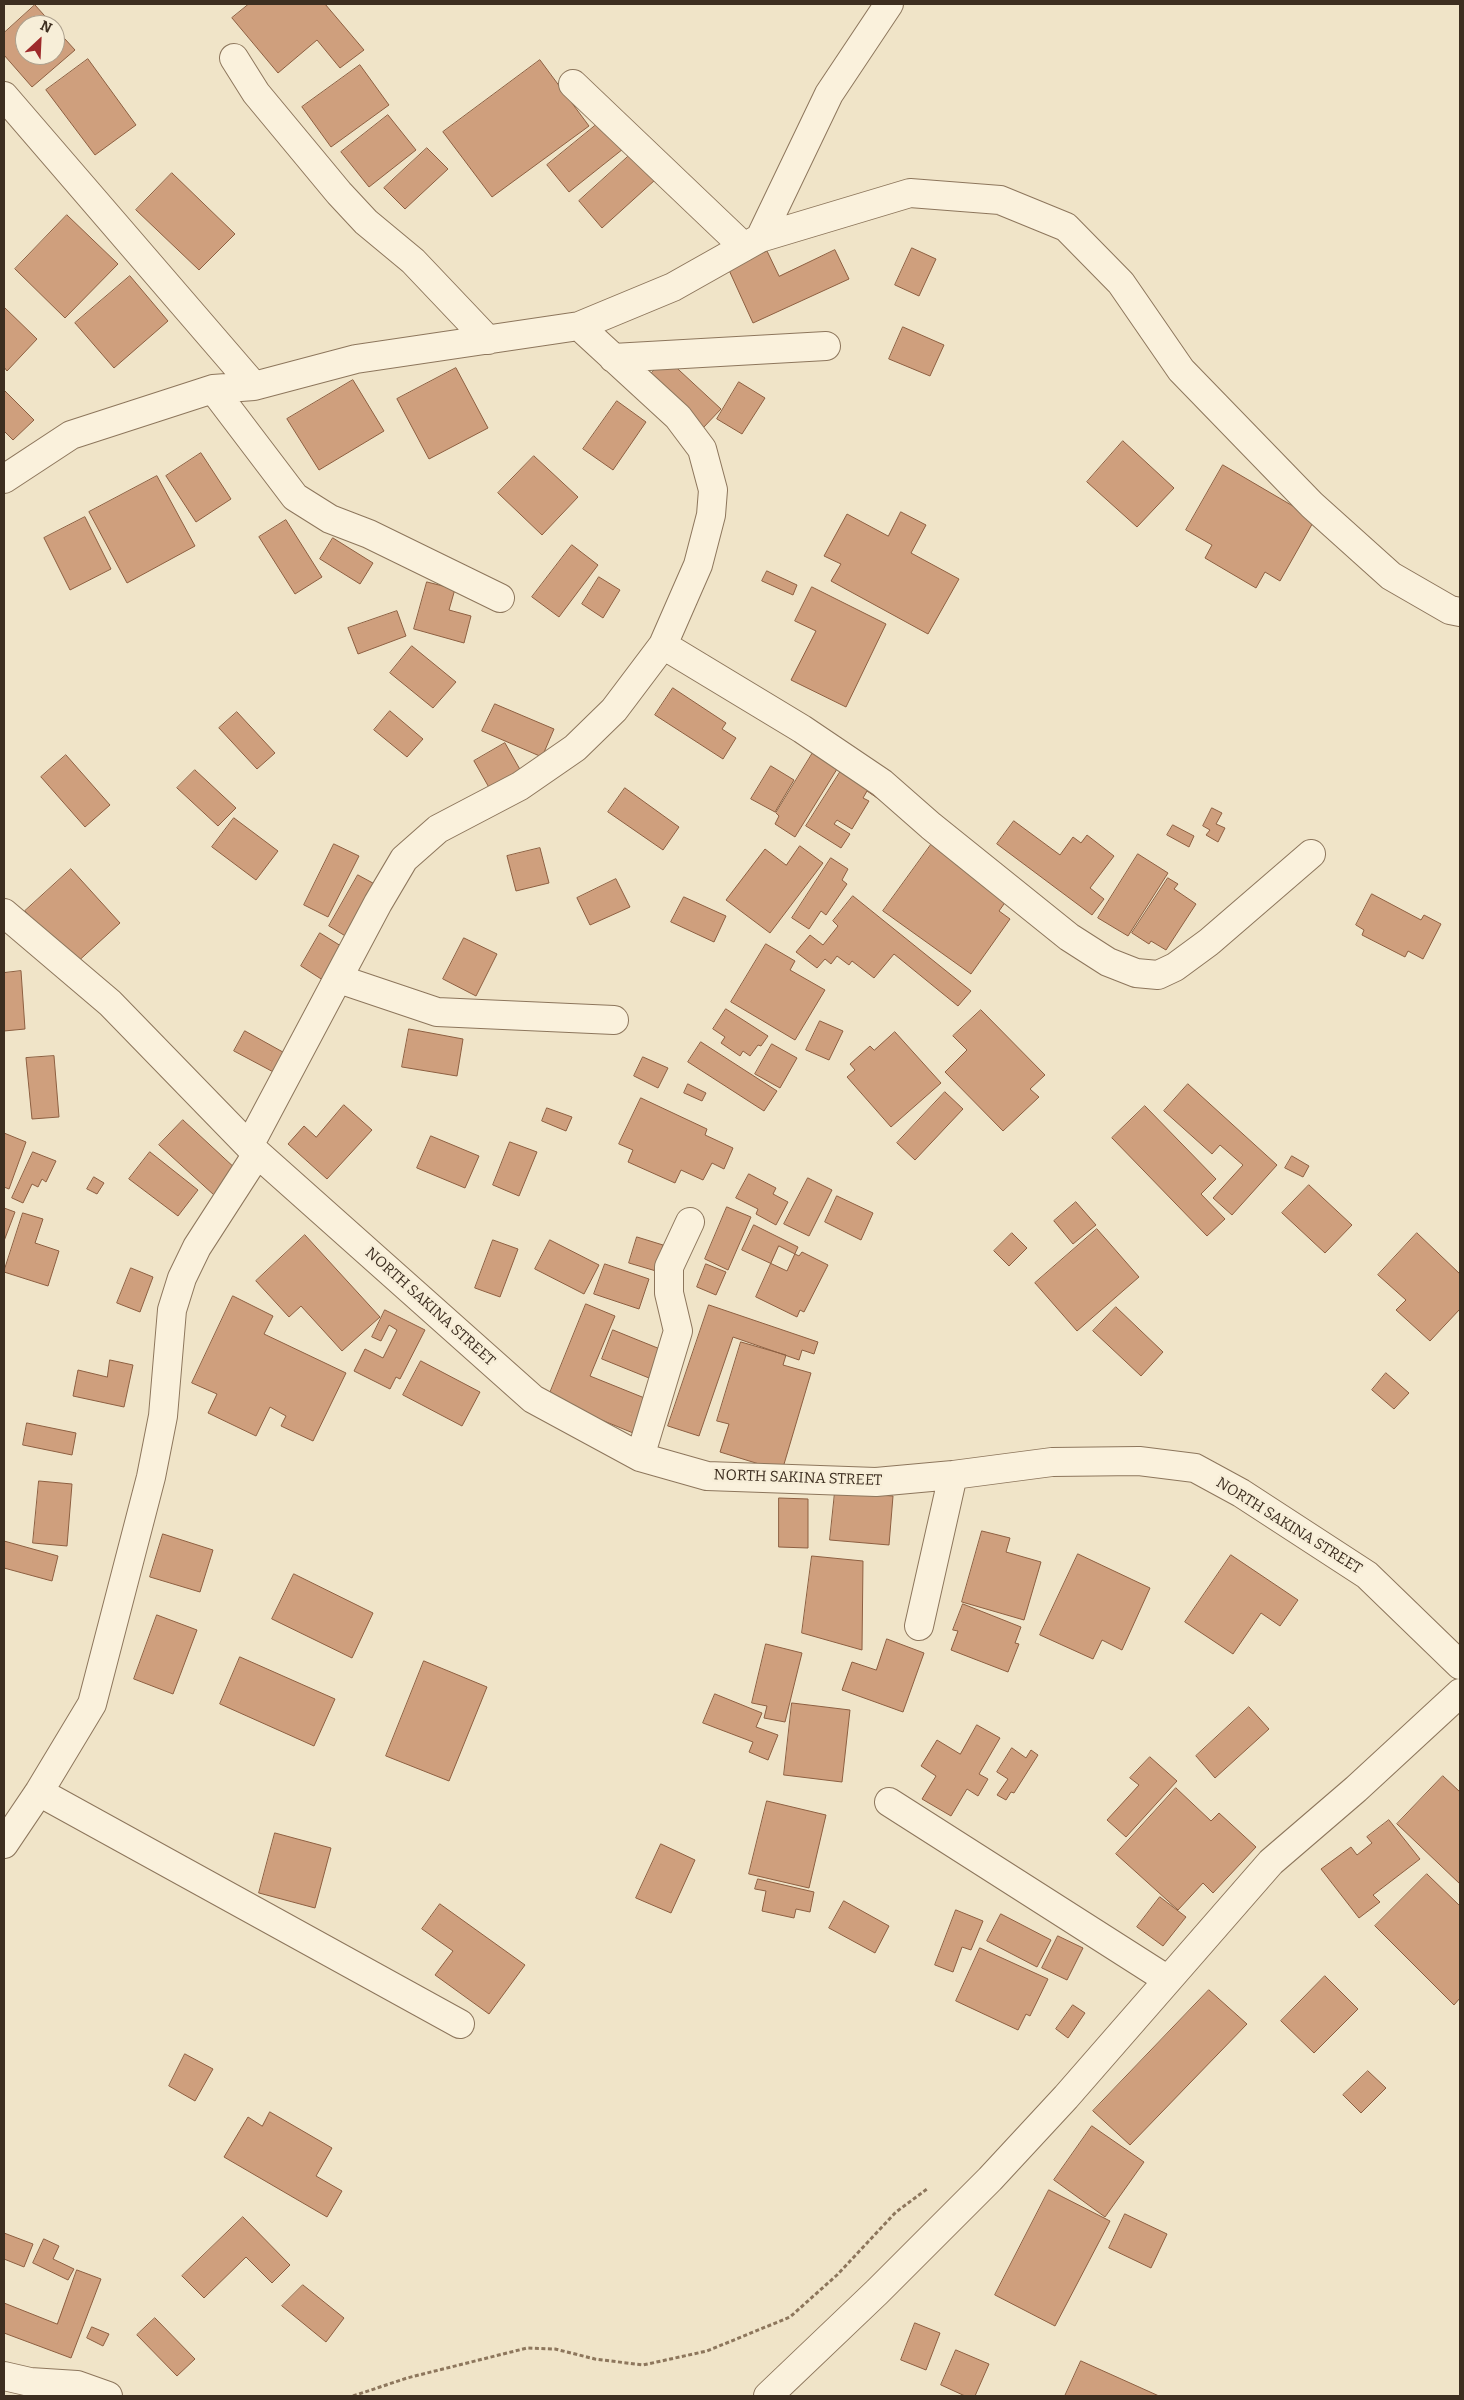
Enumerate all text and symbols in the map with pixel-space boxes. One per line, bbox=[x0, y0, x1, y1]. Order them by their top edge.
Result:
north arrow bbox=[15, 15, 65, 65]
text: N bbox=[38, 17, 55, 37]
street label: NORTH SAKINA STREET bbox=[361, 1244, 499, 1370]
street label: NORTH SAKINA STREET bbox=[713, 1466, 883, 1490]
street label: NORTH SAKINA STREET bbox=[1213, 1474, 1365, 1578]

